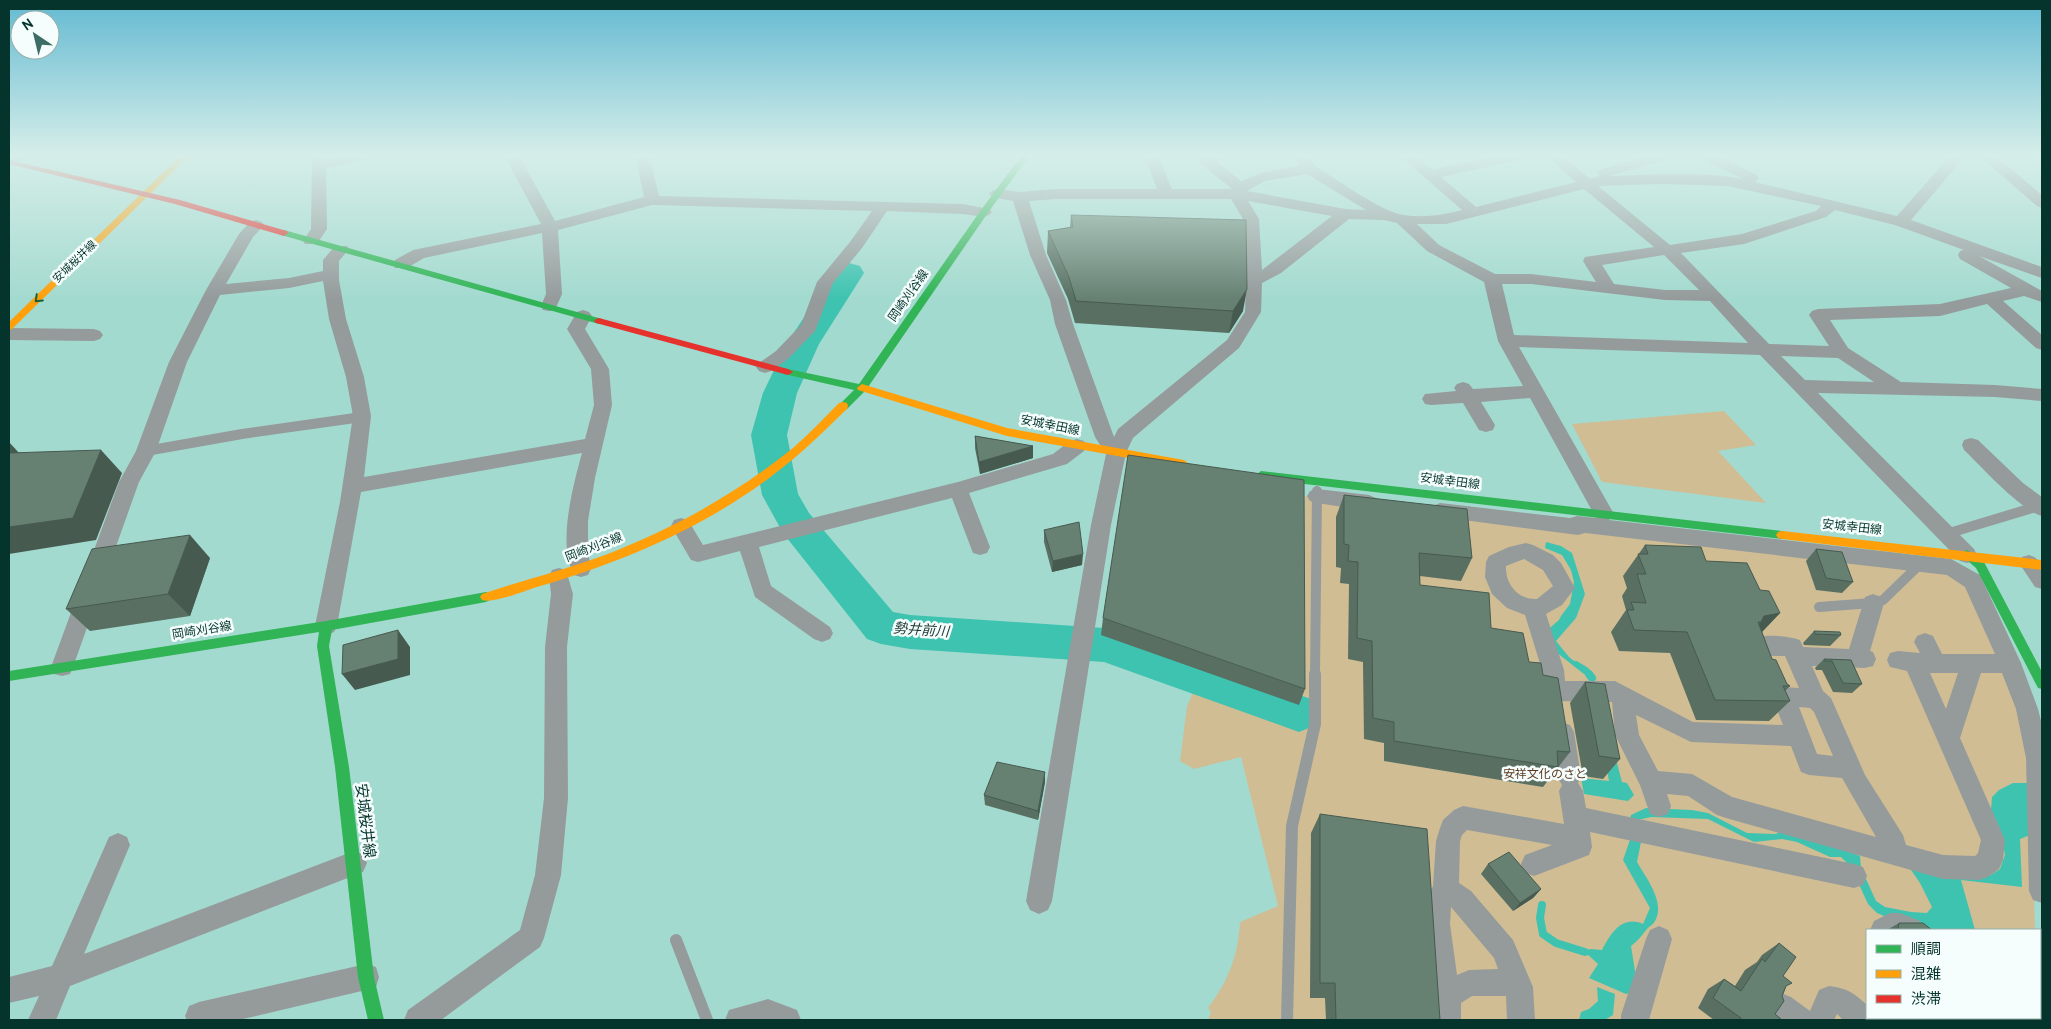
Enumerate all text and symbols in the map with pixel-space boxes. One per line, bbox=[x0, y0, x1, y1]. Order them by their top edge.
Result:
north arrow bbox=[10, 10, 60, 60]
text: N bbox=[19, 16, 37, 35]
street label: 安城桜井線 bbox=[50, 238, 100, 286]
street label: 岡崎刈谷線 bbox=[885, 267, 933, 325]
one-way arrow bbox=[34, 293, 43, 302]
street label: 安城幸田線 bbox=[1019, 412, 1081, 440]
street label: 安城幸田線 bbox=[1419, 470, 1481, 494]
street label: 安城幸田線 bbox=[1821, 517, 1883, 539]
street label: 岡崎刈谷線 bbox=[563, 530, 625, 566]
street label: 岡崎刈谷線 bbox=[171, 618, 233, 644]
water label: 勢井前川 bbox=[892, 621, 952, 642]
park label: 安祥文化のさと bbox=[1503, 767, 1587, 783]
street label: 安城桜井線 bbox=[350, 782, 379, 859]
legend bbox=[1866, 929, 2041, 1019]
text: 順調 bbox=[1911, 941, 1941, 960]
text: 混雑 bbox=[1911, 966, 1941, 985]
text: 渋滞 bbox=[1911, 991, 1941, 1010]

